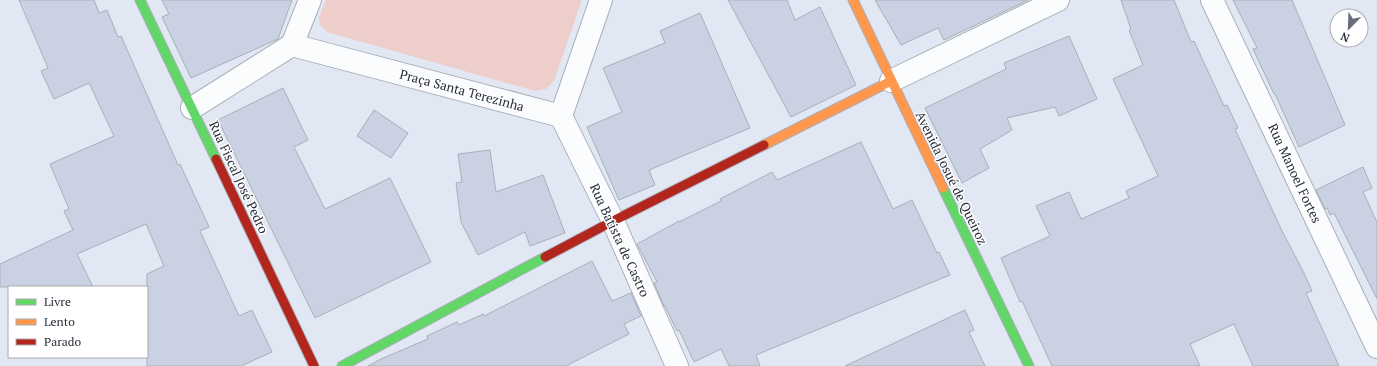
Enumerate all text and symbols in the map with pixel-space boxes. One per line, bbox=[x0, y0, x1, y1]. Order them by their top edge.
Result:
north arrow bbox=[1329, 8, 1369, 48]
text: N bbox=[1338, 29, 1352, 45]
street label: Praça Santa Terezinha bbox=[398, 65, 527, 115]
street label: Avenida Josué de Queiroz bbox=[912, 108, 992, 248]
street label: Rua Fiscal José Pedro bbox=[205, 118, 273, 236]
street label: Rua Manoel Fortes bbox=[1264, 120, 1326, 226]
street label: Rua Batista de Castro bbox=[586, 180, 654, 300]
legend bbox=[8, 286, 148, 358]
text: Livre bbox=[44, 294, 71, 309]
text: Lento bbox=[44, 314, 75, 329]
text: Parado bbox=[44, 334, 82, 349]

